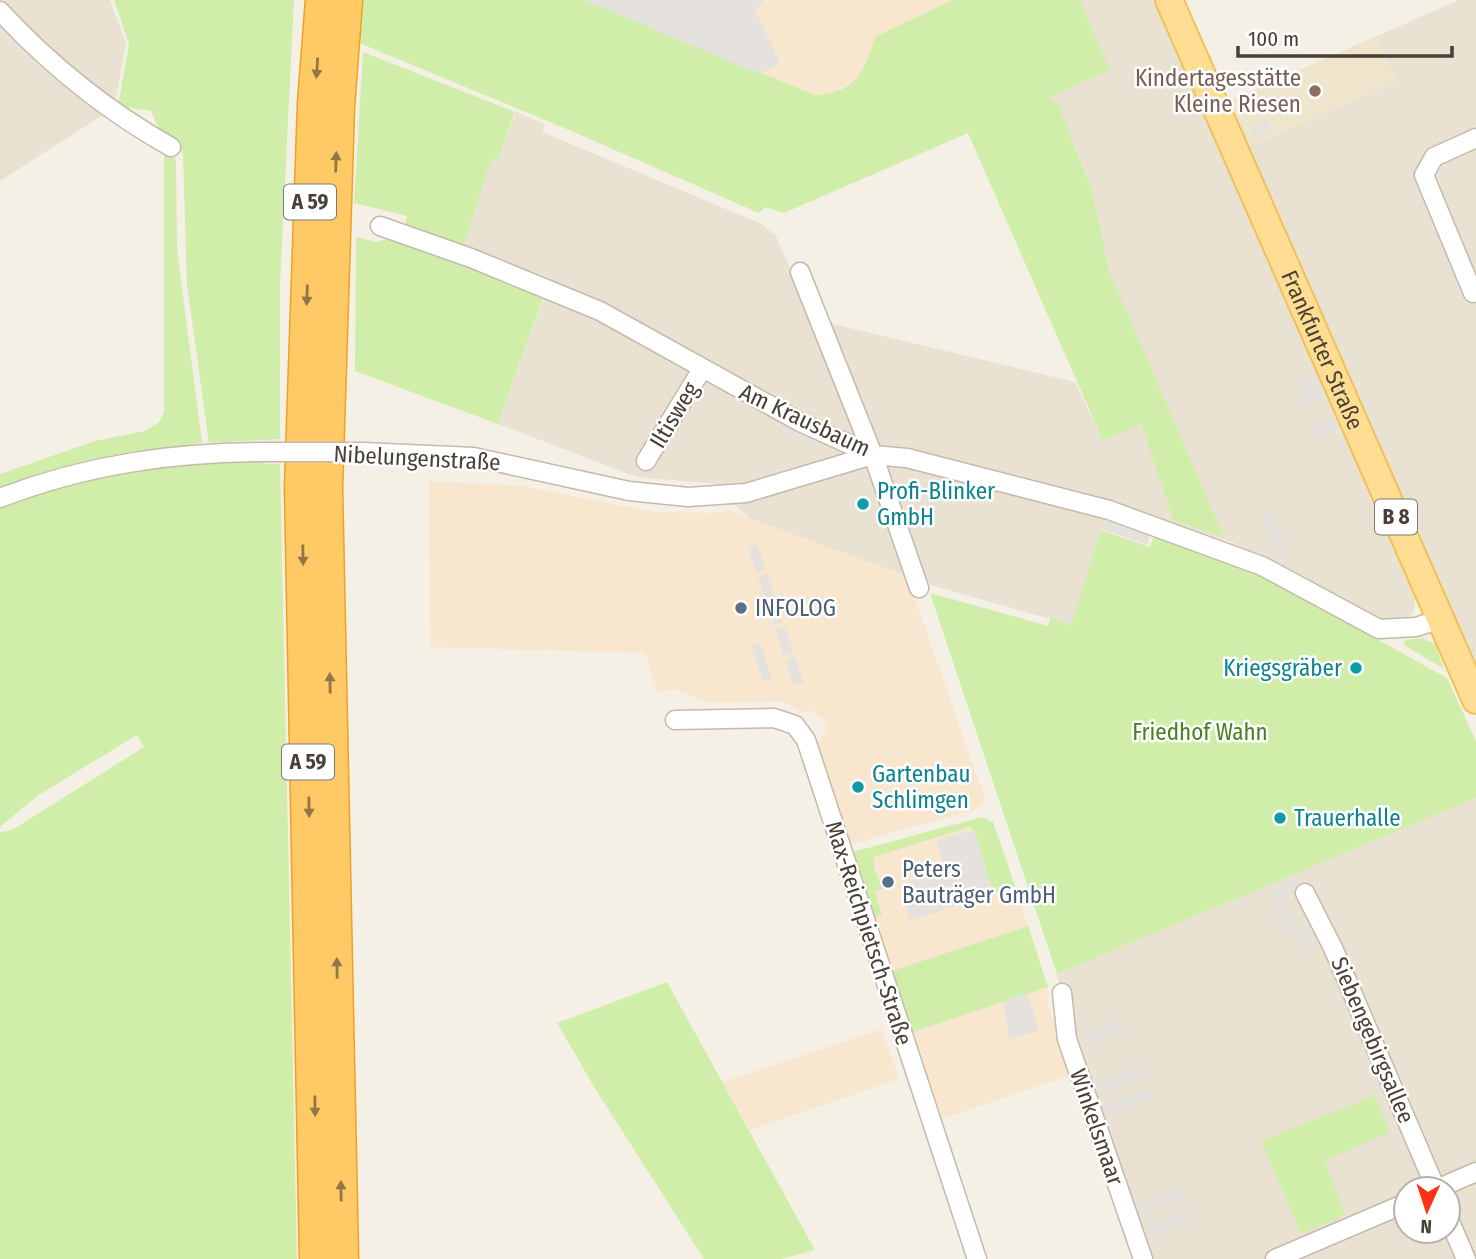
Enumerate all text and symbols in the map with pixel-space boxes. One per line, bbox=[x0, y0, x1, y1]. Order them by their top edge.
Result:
scale bar bbox=[1238, 14, 1452, 58]
text: 100 m bbox=[1248, 26, 1299, 52]
one-way arrow bbox=[311, 57, 322, 79]
place label: Kindertagesstätte Kleine Riesen bbox=[1135, 64, 1301, 118]
marker: Kindertagesstätte Kleine Riesen bbox=[1307, 83, 1323, 99]
one-way arrow bbox=[330, 151, 342, 173]
road number: A 59 bbox=[284, 184, 336, 220]
street label: Frankfurter Straße bbox=[1275, 266, 1370, 434]
one-way arrow bbox=[301, 285, 312, 307]
street label: Iltisweg bbox=[643, 377, 705, 453]
street label: Am Krausbaum bbox=[735, 378, 875, 462]
street label: Nibelungenstraße bbox=[333, 440, 501, 476]
place label: Profi-Blinker GmbH bbox=[877, 477, 995, 531]
marker: Profi-Blinker GmbH bbox=[855, 496, 871, 512]
road number: B 8 bbox=[1375, 500, 1417, 534]
one-way arrow bbox=[297, 544, 309, 566]
place label: INFOLOG bbox=[755, 594, 836, 622]
marker: INFOLOG bbox=[733, 600, 749, 616]
place label: Kriegsgräber bbox=[1223, 654, 1342, 682]
marker: Kriegsgräber bbox=[1348, 660, 1364, 676]
one-way arrow bbox=[325, 672, 336, 694]
park label: Friedhof Wahn bbox=[1132, 718, 1268, 746]
road number: A 59 bbox=[282, 744, 334, 780]
place label: Gartenbau Schlimgen bbox=[872, 760, 970, 814]
marker: Gartenbau Schlimgen bbox=[850, 779, 866, 795]
one-way arrow bbox=[303, 796, 314, 818]
place label: Trauerhalle bbox=[1294, 804, 1401, 832]
marker: Trauerhalle bbox=[1272, 810, 1288, 826]
street label: Max-Reichpietsch-Straße bbox=[820, 817, 918, 1049]
place label: Peters Bauträger GmbH bbox=[902, 855, 1056, 909]
marker: Peters Bauträger GmbH bbox=[880, 874, 896, 890]
street label: Siebengebirgsallee bbox=[1325, 953, 1421, 1127]
one-way arrow bbox=[331, 957, 343, 979]
street label: Winkelsmaar bbox=[1064, 1065, 1130, 1189]
one-way arrow bbox=[309, 1095, 321, 1117]
north arrow bbox=[1392, 1175, 1462, 1245]
one-way arrow bbox=[335, 1180, 346, 1202]
text: N bbox=[1420, 1215, 1432, 1238]

